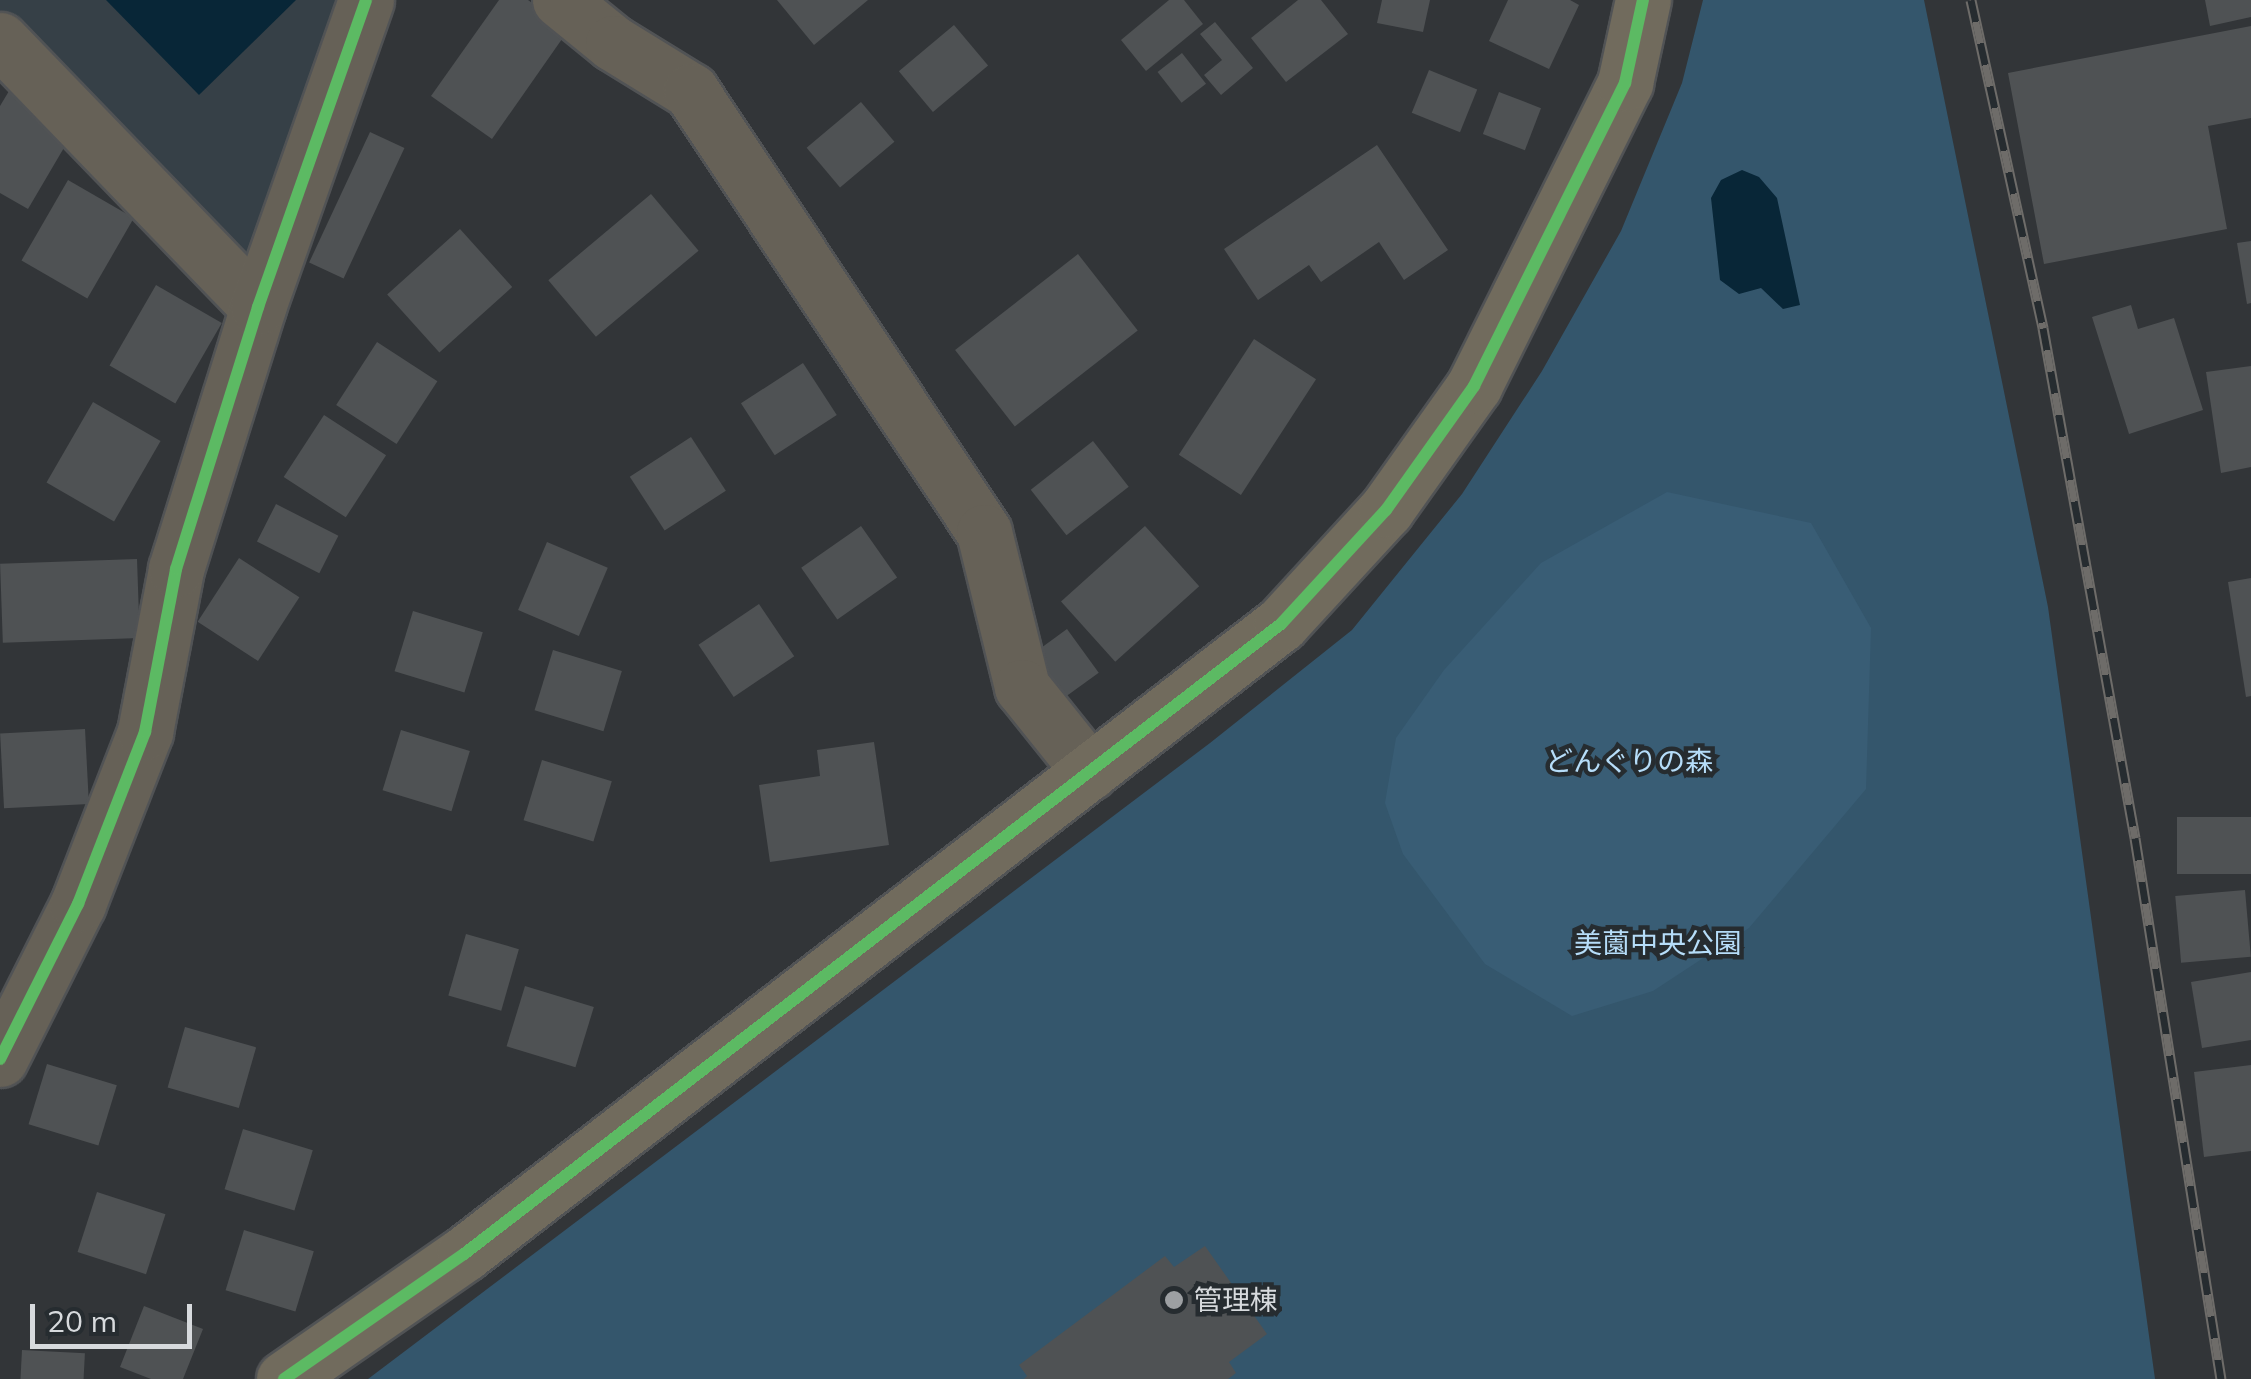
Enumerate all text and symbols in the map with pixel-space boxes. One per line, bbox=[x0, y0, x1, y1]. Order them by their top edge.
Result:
park label: どんぐりの森 bbox=[1545, 744, 1713, 778]
park label: 美薗中央公園 bbox=[1574, 926, 1742, 960]
place label: 管理棟 bbox=[1194, 1283, 1278, 1317]
scale bar bbox=[35, 1284, 198, 1346]
marker: 管理棟 bbox=[1163, 1289, 1185, 1311]
text: 20 m bbox=[47, 1302, 117, 1340]

